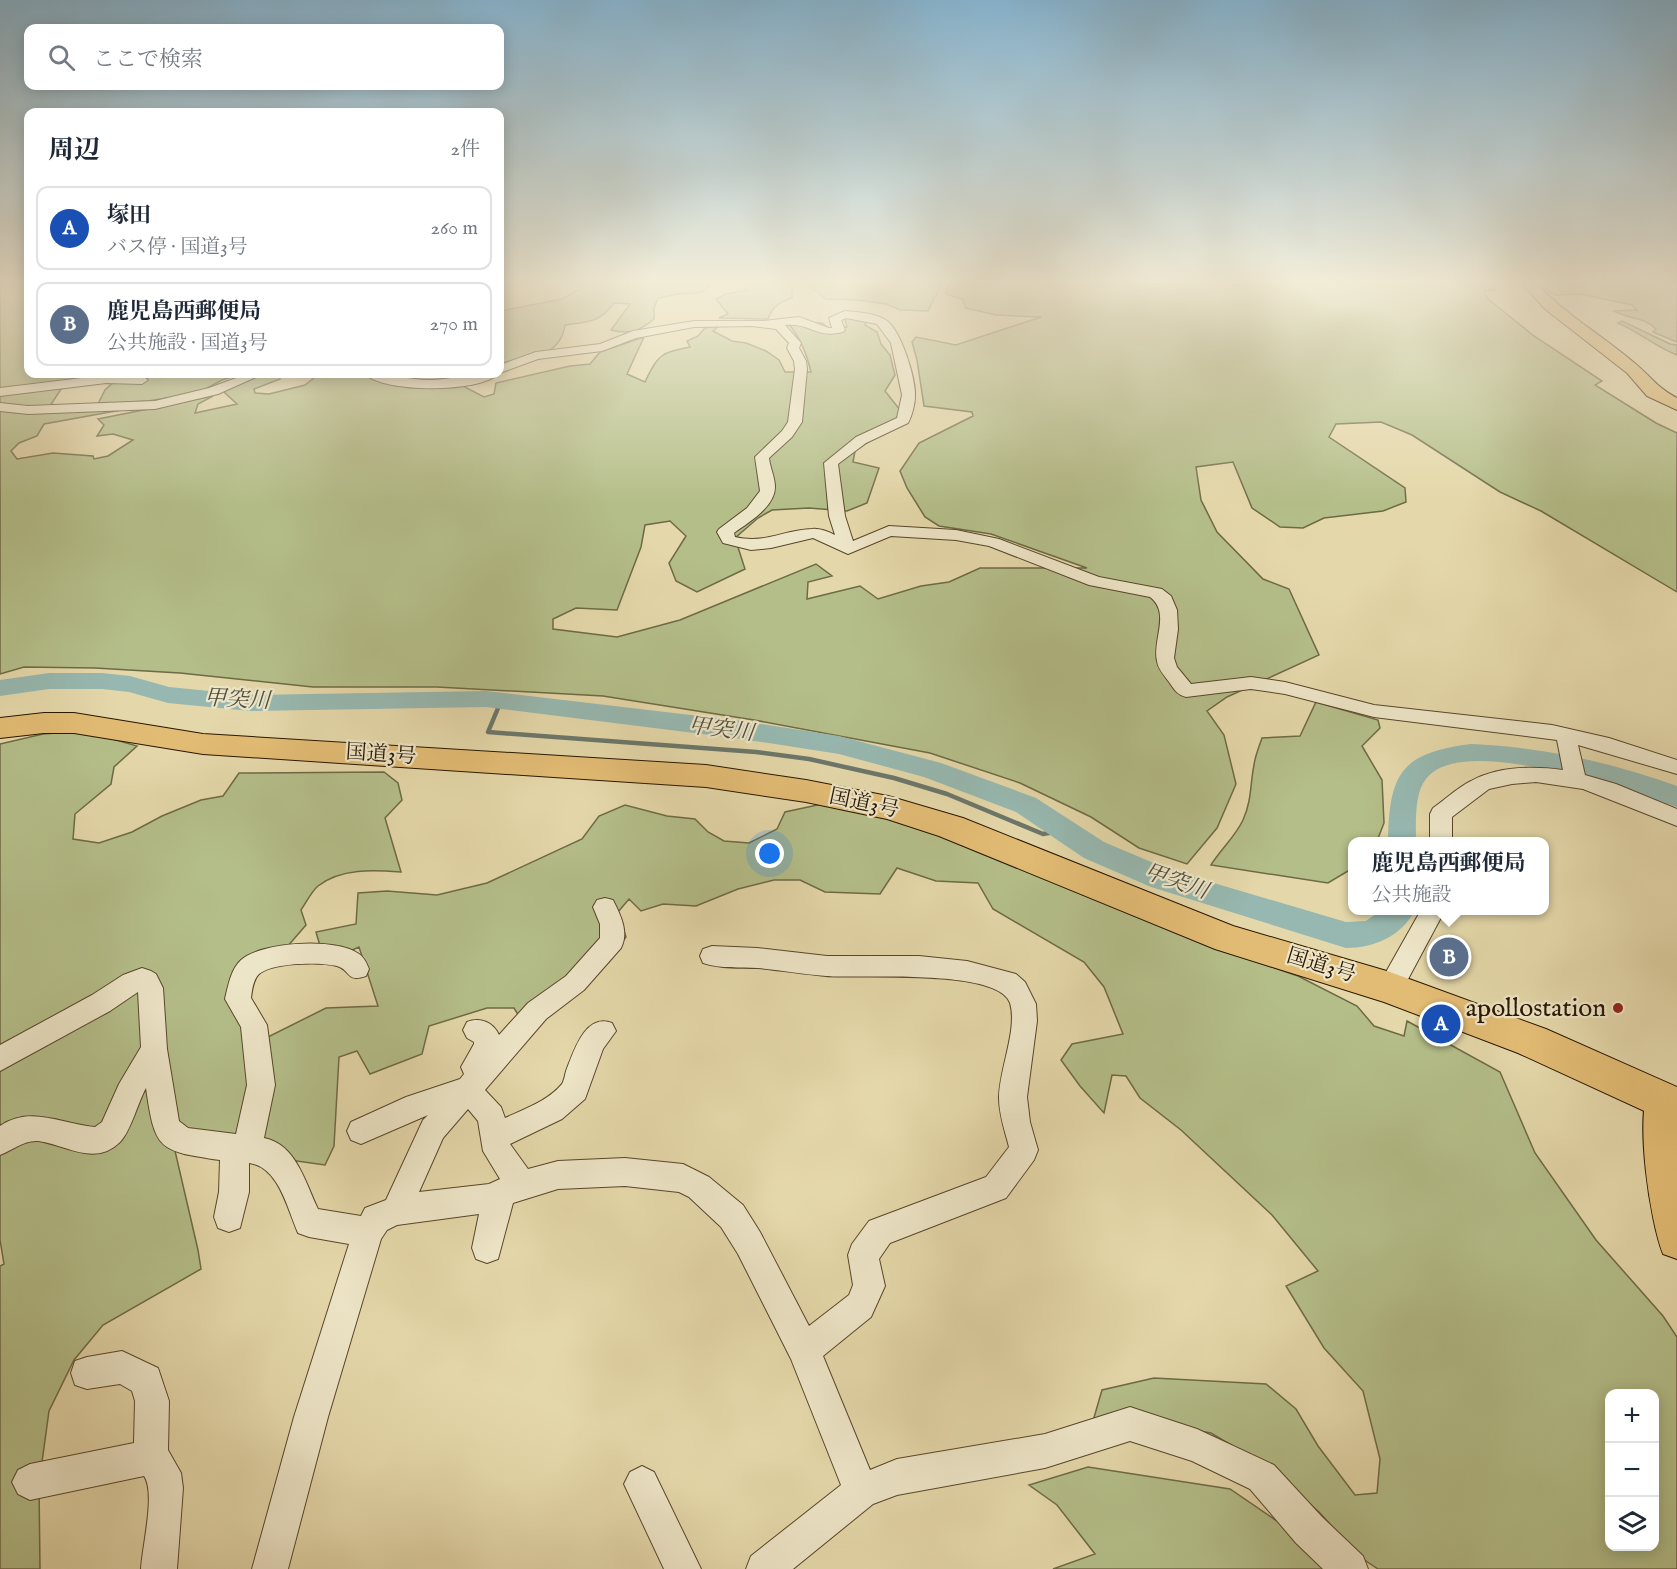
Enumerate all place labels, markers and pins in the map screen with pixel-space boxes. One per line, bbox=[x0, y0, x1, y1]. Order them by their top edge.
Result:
pin: B bbox=[1430, 934, 1468, 980]
place label: apollostation bbox=[1466, 992, 1606, 1025]
marker: apollostation bbox=[1611, 1001, 1625, 1015]
pin: A bbox=[1422, 1002, 1460, 1046]

